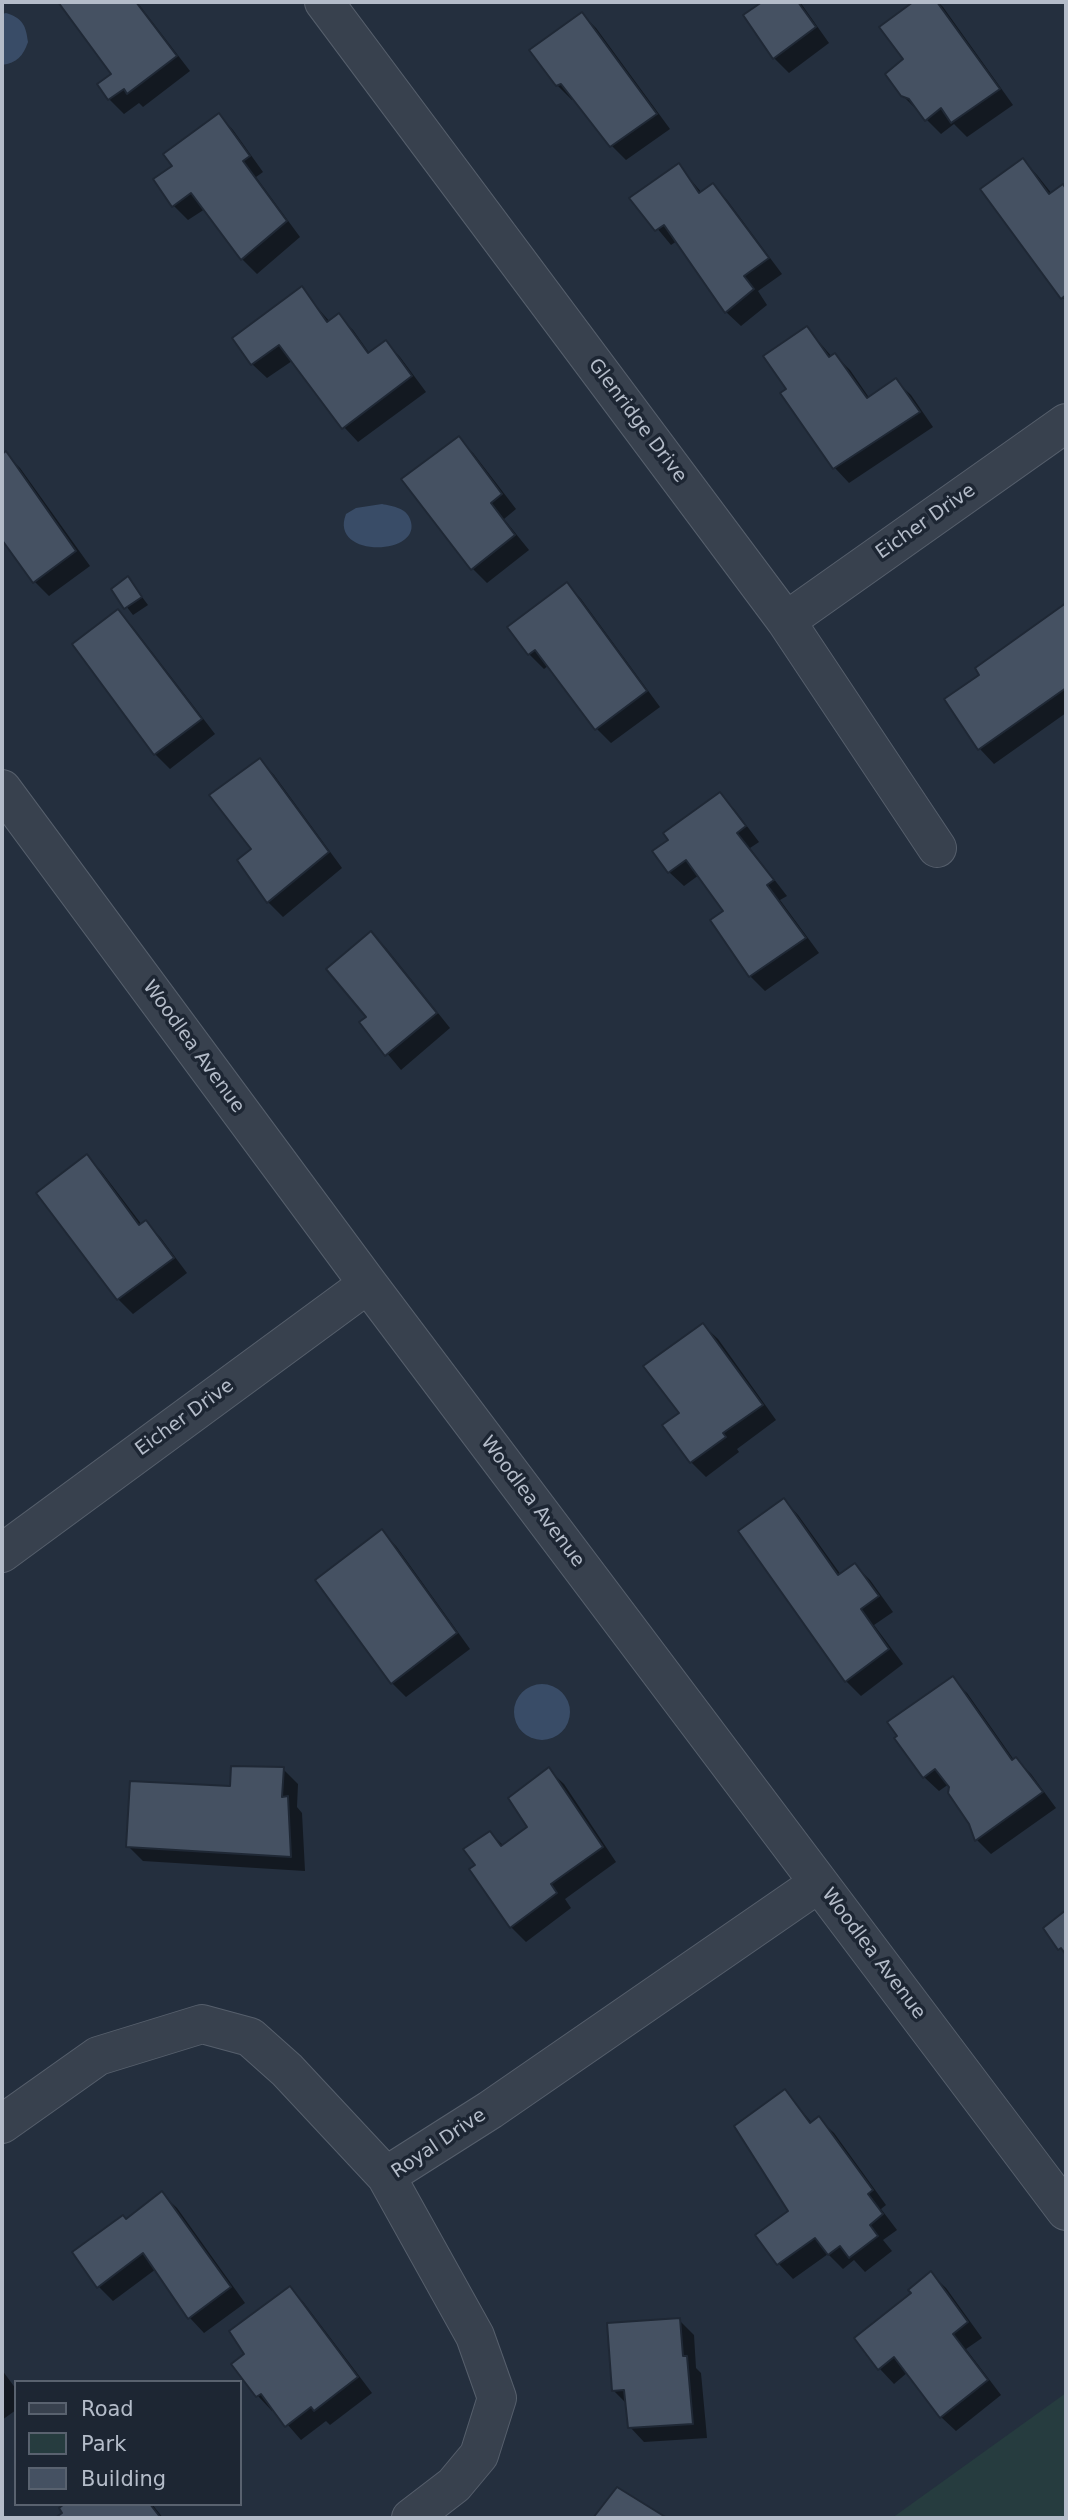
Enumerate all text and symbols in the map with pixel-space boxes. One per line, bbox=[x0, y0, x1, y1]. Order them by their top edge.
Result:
street label: Glenridge Drive bbox=[583, 355, 691, 487]
street label: Eicher Drive bbox=[872, 479, 980, 565]
street label: Woodlea Avenue bbox=[137, 976, 249, 1118]
street label: Eicher Drive bbox=[131, 1375, 239, 1461]
street label: Woodlea Avenue bbox=[475, 1432, 589, 1572]
street label: Woodlea Avenue bbox=[816, 1884, 930, 2024]
street label: Royal Drive bbox=[388, 2104, 490, 2184]
legend bbox=[14, 2380, 242, 2506]
text: Road bbox=[81, 2397, 134, 2421]
text: Park bbox=[81, 2432, 126, 2456]
text: Building bbox=[81, 2467, 166, 2491]

